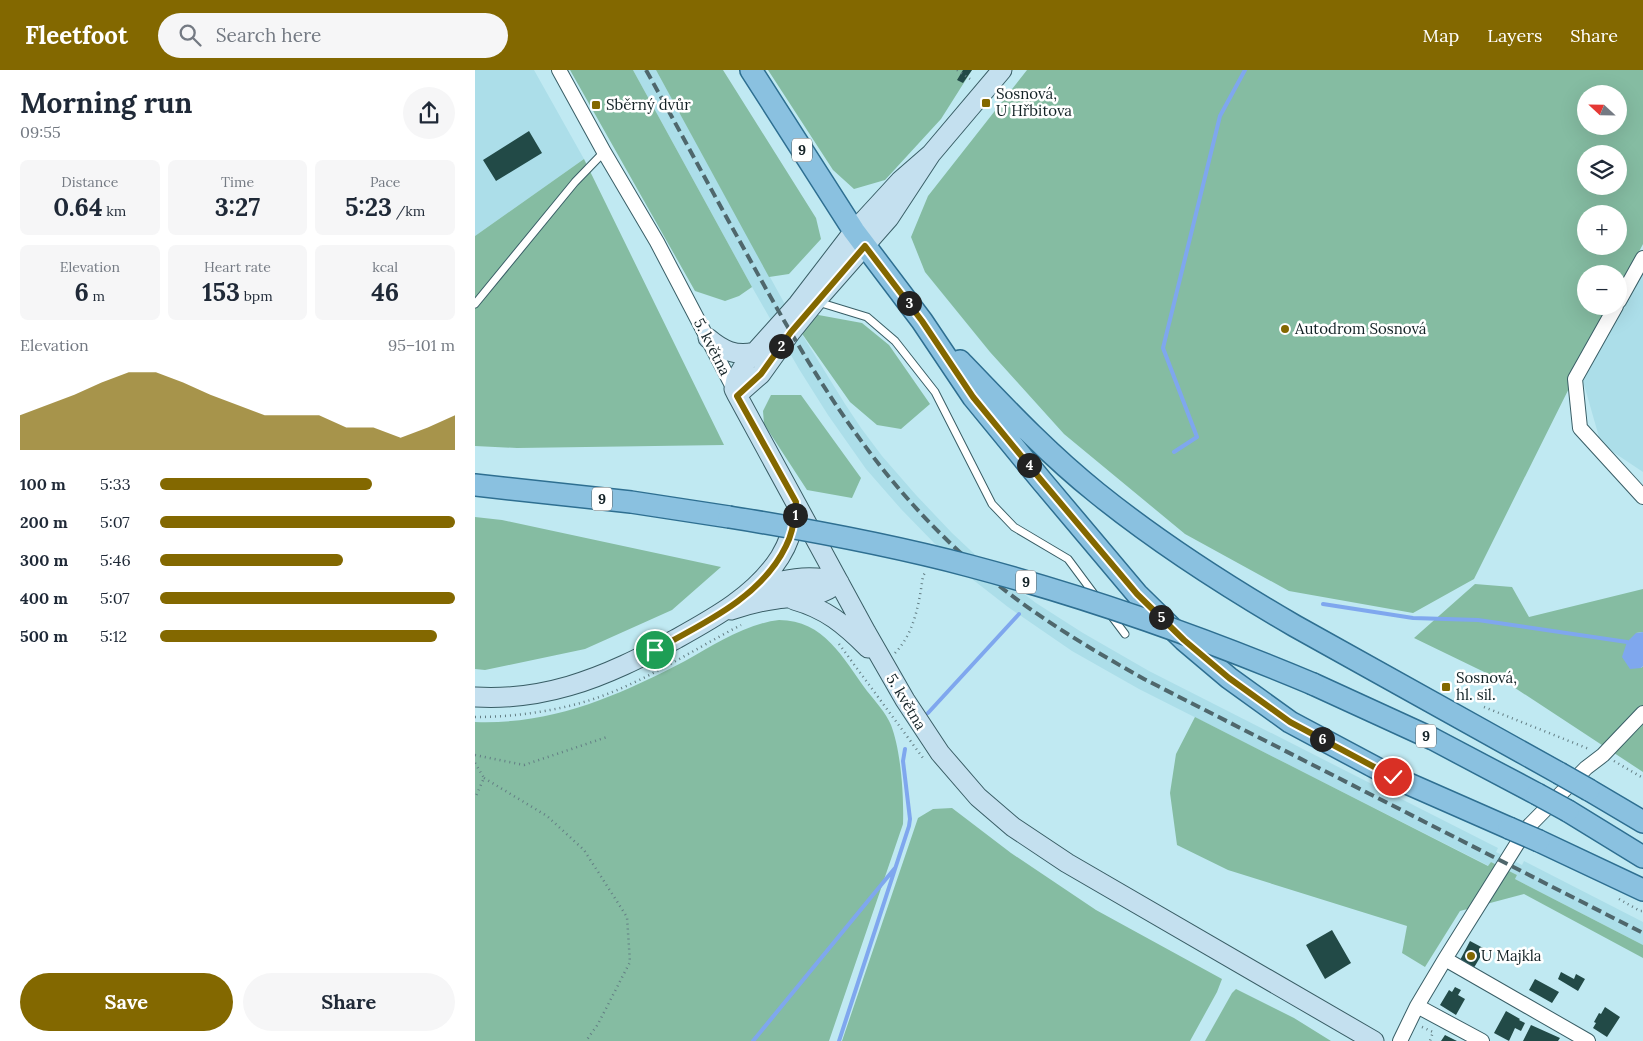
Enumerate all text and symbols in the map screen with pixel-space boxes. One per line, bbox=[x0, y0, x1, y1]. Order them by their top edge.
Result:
search box bbox=[158, 13, 508, 58]
text: Fleetfoot bbox=[25, 20, 128, 51]
icon: search bbox=[176, 21, 204, 49]
text: Search here bbox=[216, 23, 321, 47]
text: Map bbox=[1423, 24, 1459, 47]
text: Layers bbox=[1487, 24, 1542, 47]
text: Share bbox=[1570, 24, 1618, 47]
place label: Sosnová, U Hřbitova bbox=[996, 84, 1072, 120]
text: Morning run bbox=[20, 85, 192, 121]
north arrow bbox=[1577, 85, 1627, 135]
map controls bbox=[1577, 85, 1627, 315]
button: share bbox=[403, 87, 455, 139]
place label: Sběrný dvůr bbox=[606, 95, 691, 114]
marker: Sosnová, U Hřbitova bbox=[980, 97, 992, 109]
marker: Sběrný dvůr bbox=[590, 99, 602, 111]
text: 09:55 bbox=[20, 122, 61, 142]
road number: 9 bbox=[792, 138, 812, 162]
button: layers bbox=[1577, 145, 1627, 195]
text: Distance bbox=[61, 173, 118, 191]
text: Time bbox=[221, 173, 254, 191]
text: Pace bbox=[370, 173, 400, 191]
text: 0.64 bbox=[53, 191, 103, 223]
text: 3:27 bbox=[215, 191, 260, 223]
text: 5:23 bbox=[345, 191, 392, 223]
text: km bbox=[103, 202, 126, 220]
text: /km bbox=[392, 202, 425, 220]
button: + bbox=[1577, 205, 1627, 255]
text: Elevation bbox=[60, 258, 120, 276]
text: Heart rate bbox=[204, 258, 271, 276]
text: kcal bbox=[372, 258, 398, 276]
button: − bbox=[1577, 265, 1627, 315]
text: 6 bbox=[75, 276, 89, 308]
text: 153 bbox=[202, 276, 240, 308]
text: 46 bbox=[371, 276, 399, 308]
text: m bbox=[89, 287, 105, 305]
text: bpm bbox=[240, 287, 273, 305]
pin: 3 bbox=[897, 290, 921, 316]
text: 3 bbox=[906, 294, 913, 312]
street label: 5. května bbox=[690, 315, 735, 379]
place label: Autodrom Sosnová bbox=[1294, 319, 1427, 338]
marker: Autodrom Sosnová bbox=[1279, 323, 1291, 335]
pin: 2 bbox=[769, 334, 793, 358]
text: Elevation bbox=[20, 335, 89, 355]
text: 95–101 m bbox=[388, 335, 455, 355]
text: 2 bbox=[778, 337, 785, 355]
pin: 4 bbox=[1017, 452, 1041, 478]
text: 4 bbox=[1026, 456, 1033, 474]
text: 100 m bbox=[20, 474, 66, 494]
text: 5:33 bbox=[100, 474, 131, 494]
road number: 9 bbox=[592, 488, 612, 510]
pin: 1 bbox=[783, 502, 807, 528]
text: 1 bbox=[793, 506, 798, 524]
text: 200 m bbox=[20, 512, 68, 532]
text: 5:07 bbox=[100, 512, 130, 532]
text: 300 m bbox=[20, 550, 68, 570]
text: 5:46 bbox=[100, 550, 131, 570]
road number: 9 bbox=[1016, 571, 1036, 594]
text: 400 m bbox=[20, 588, 68, 608]
text: 5:07 bbox=[100, 588, 130, 608]
pin: 5 bbox=[1149, 604, 1173, 630]
text: 5 bbox=[1158, 608, 1165, 626]
text: 500 m bbox=[20, 626, 68, 646]
text: 5:12 bbox=[100, 626, 127, 646]
pin bbox=[634, 629, 676, 671]
icon: arrive bbox=[641, 636, 669, 664]
place label: Sosnová, hl. sil. bbox=[1456, 668, 1517, 704]
street label: 5. května bbox=[882, 670, 931, 733]
marker: Sosnová, hl. sil. bbox=[1440, 681, 1452, 693]
road number: 9 bbox=[1416, 724, 1436, 748]
pin: 6 bbox=[1309, 726, 1335, 752]
text: 6 bbox=[1318, 730, 1327, 748]
pin bbox=[1372, 756, 1414, 798]
icon: check bbox=[1379, 763, 1407, 791]
place label: U Majkla bbox=[1481, 946, 1542, 965]
marker: U Majkla bbox=[1465, 950, 1477, 962]
button: Save bbox=[20, 973, 233, 1031]
button: Share bbox=[243, 973, 455, 1031]

